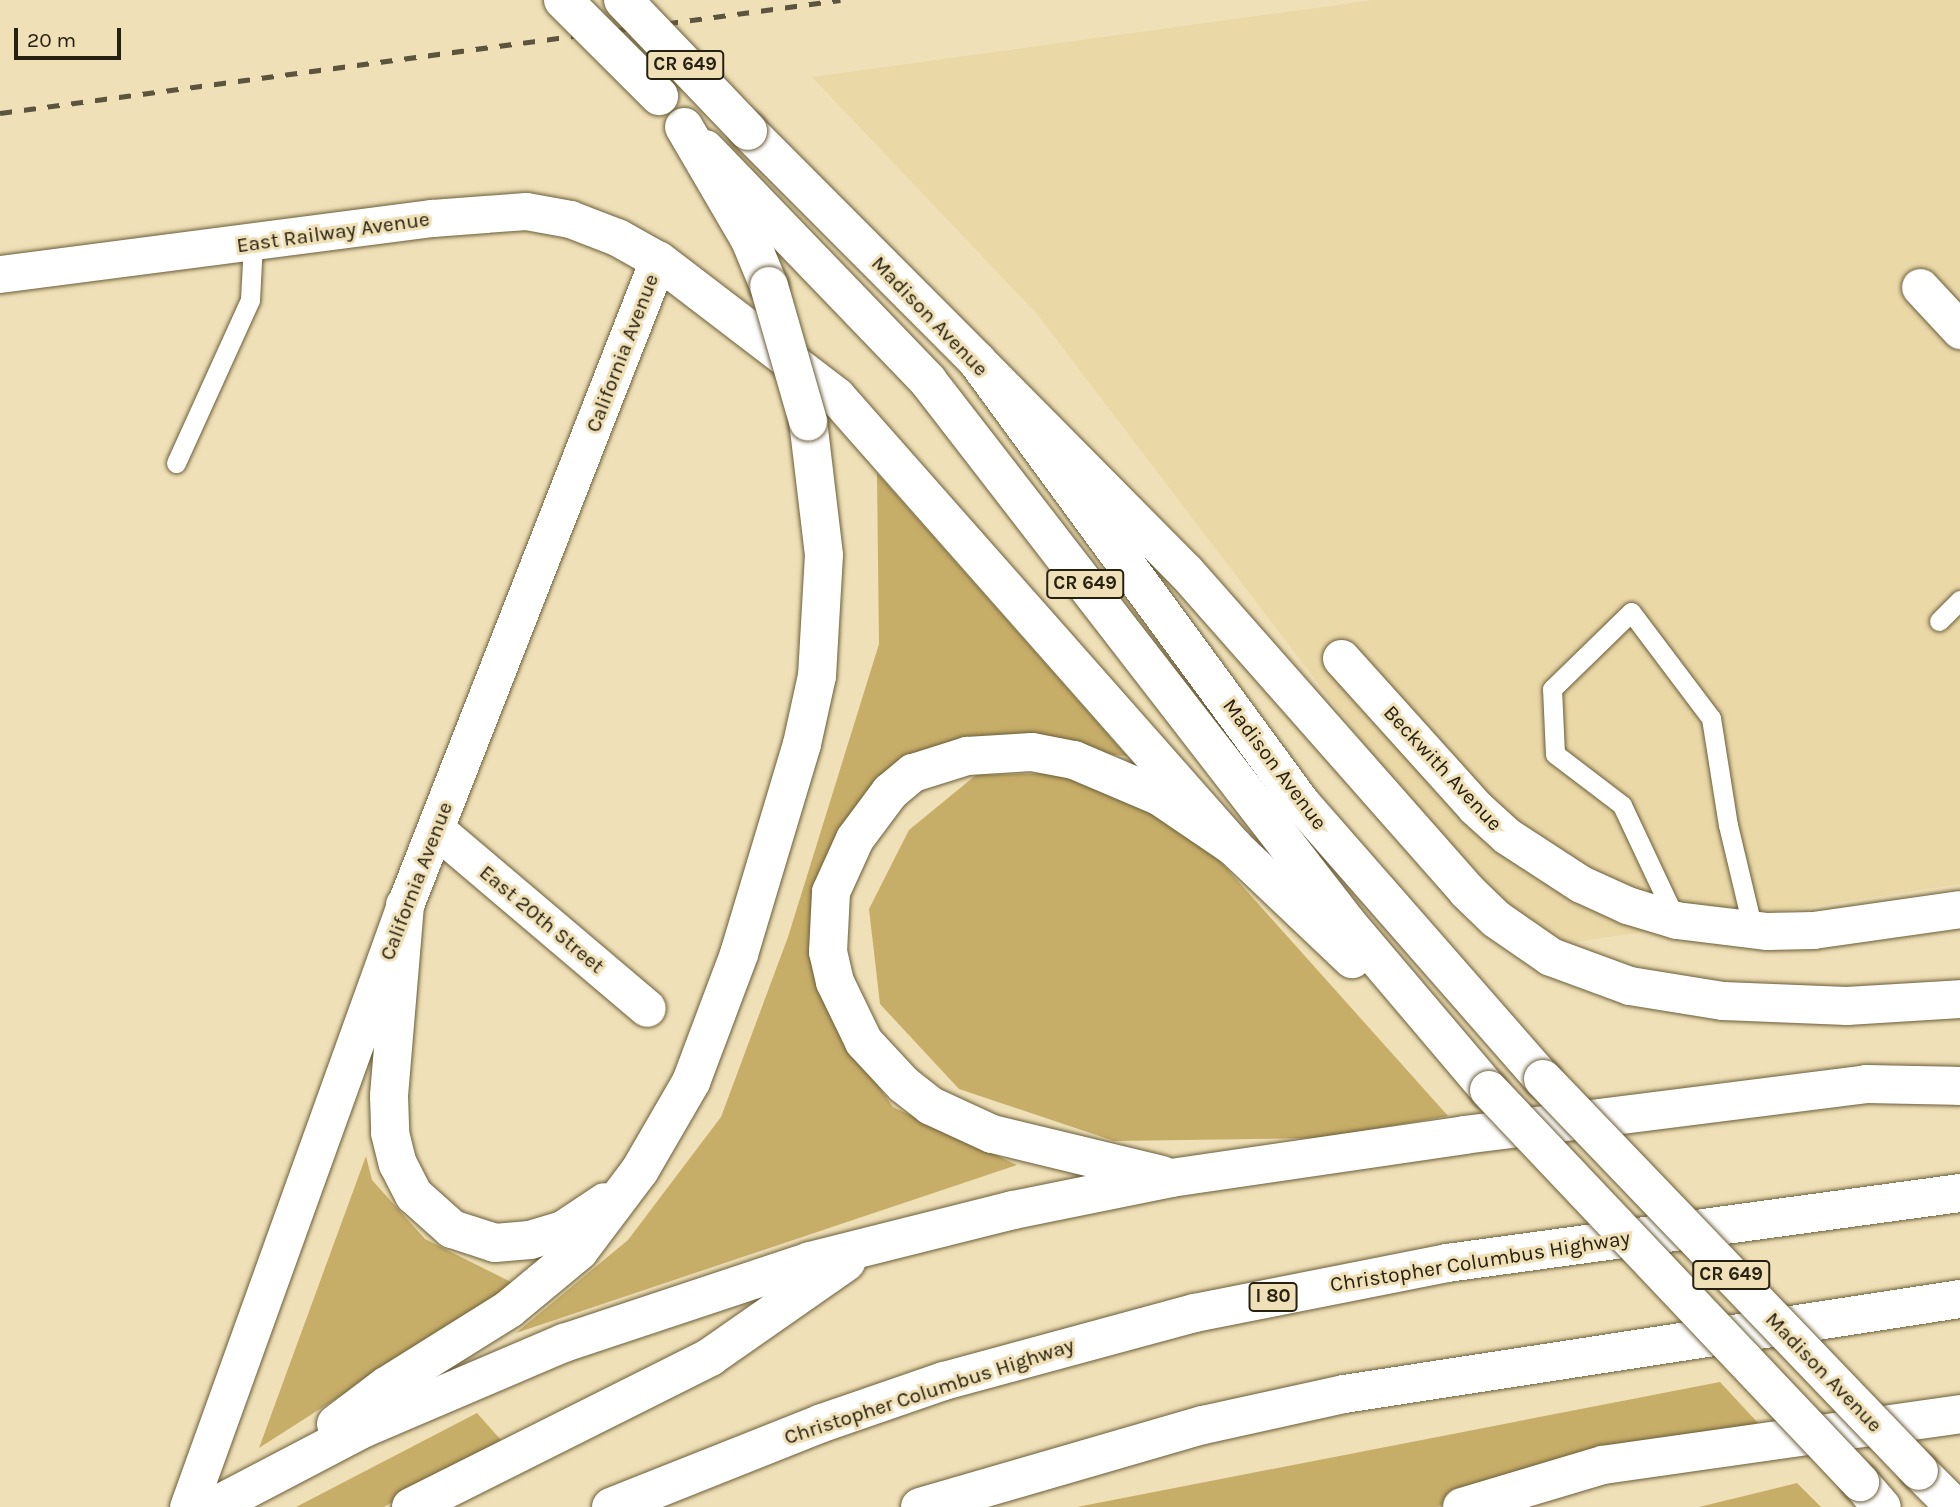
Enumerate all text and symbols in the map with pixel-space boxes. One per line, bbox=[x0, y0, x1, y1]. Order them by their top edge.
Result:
scale bar bbox=[18, 14, 124, 58]
text: 20 m bbox=[27, 28, 76, 52]
road number: CR 649 bbox=[645, 50, 725, 80]
street label: East Railway Avenue bbox=[235, 206, 431, 258]
street label: Madison Avenue bbox=[866, 251, 994, 381]
street label: California Avenue bbox=[580, 270, 664, 436]
road number: CR 649 bbox=[1045, 568, 1125, 600]
street label: Madison Avenue bbox=[1218, 694, 1332, 834]
street label: Beckwith Avenue bbox=[1378, 700, 1508, 836]
street label: California Avenue bbox=[374, 798, 458, 964]
street label: East 20th Street bbox=[474, 859, 610, 979]
street label: Christopher Columbus Highway bbox=[1328, 1225, 1632, 1297]
road number: CR 649 bbox=[1691, 1260, 1771, 1290]
road number: I 80 bbox=[1248, 1282, 1298, 1312]
street label: Madison Avenue bbox=[1760, 1307, 1888, 1437]
street label: Christopher Columbus Highway bbox=[781, 1332, 1077, 1450]

